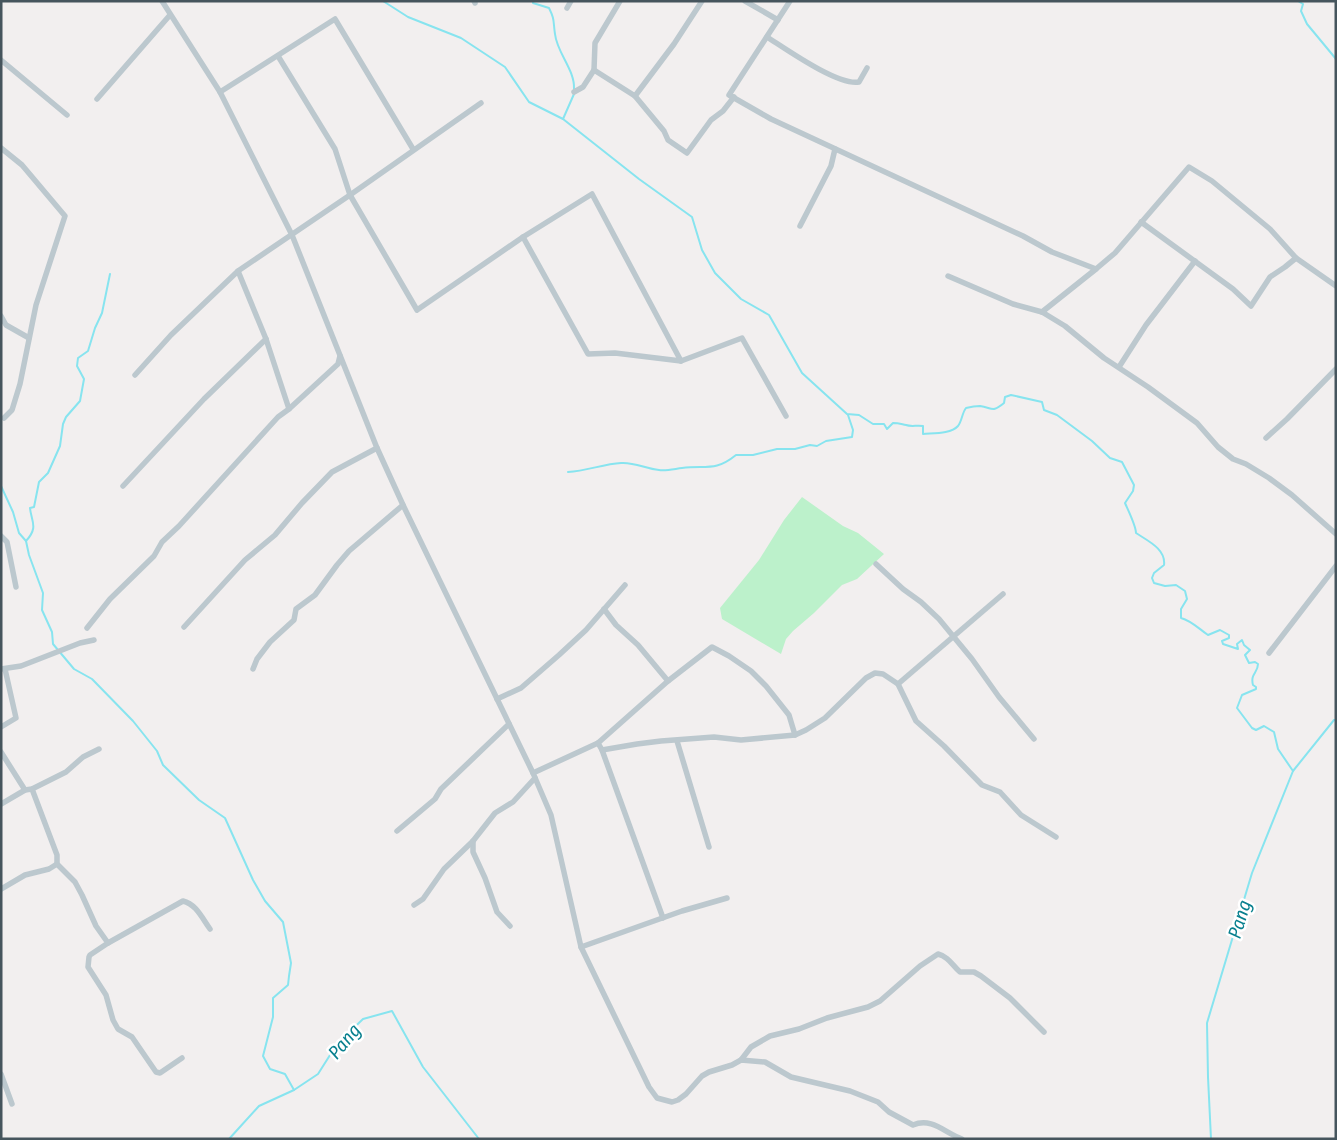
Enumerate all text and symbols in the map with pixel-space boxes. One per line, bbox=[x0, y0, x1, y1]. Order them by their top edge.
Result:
water label: Pang bbox=[1223, 897, 1256, 941]
water label: Pang bbox=[323, 1019, 366, 1064]

